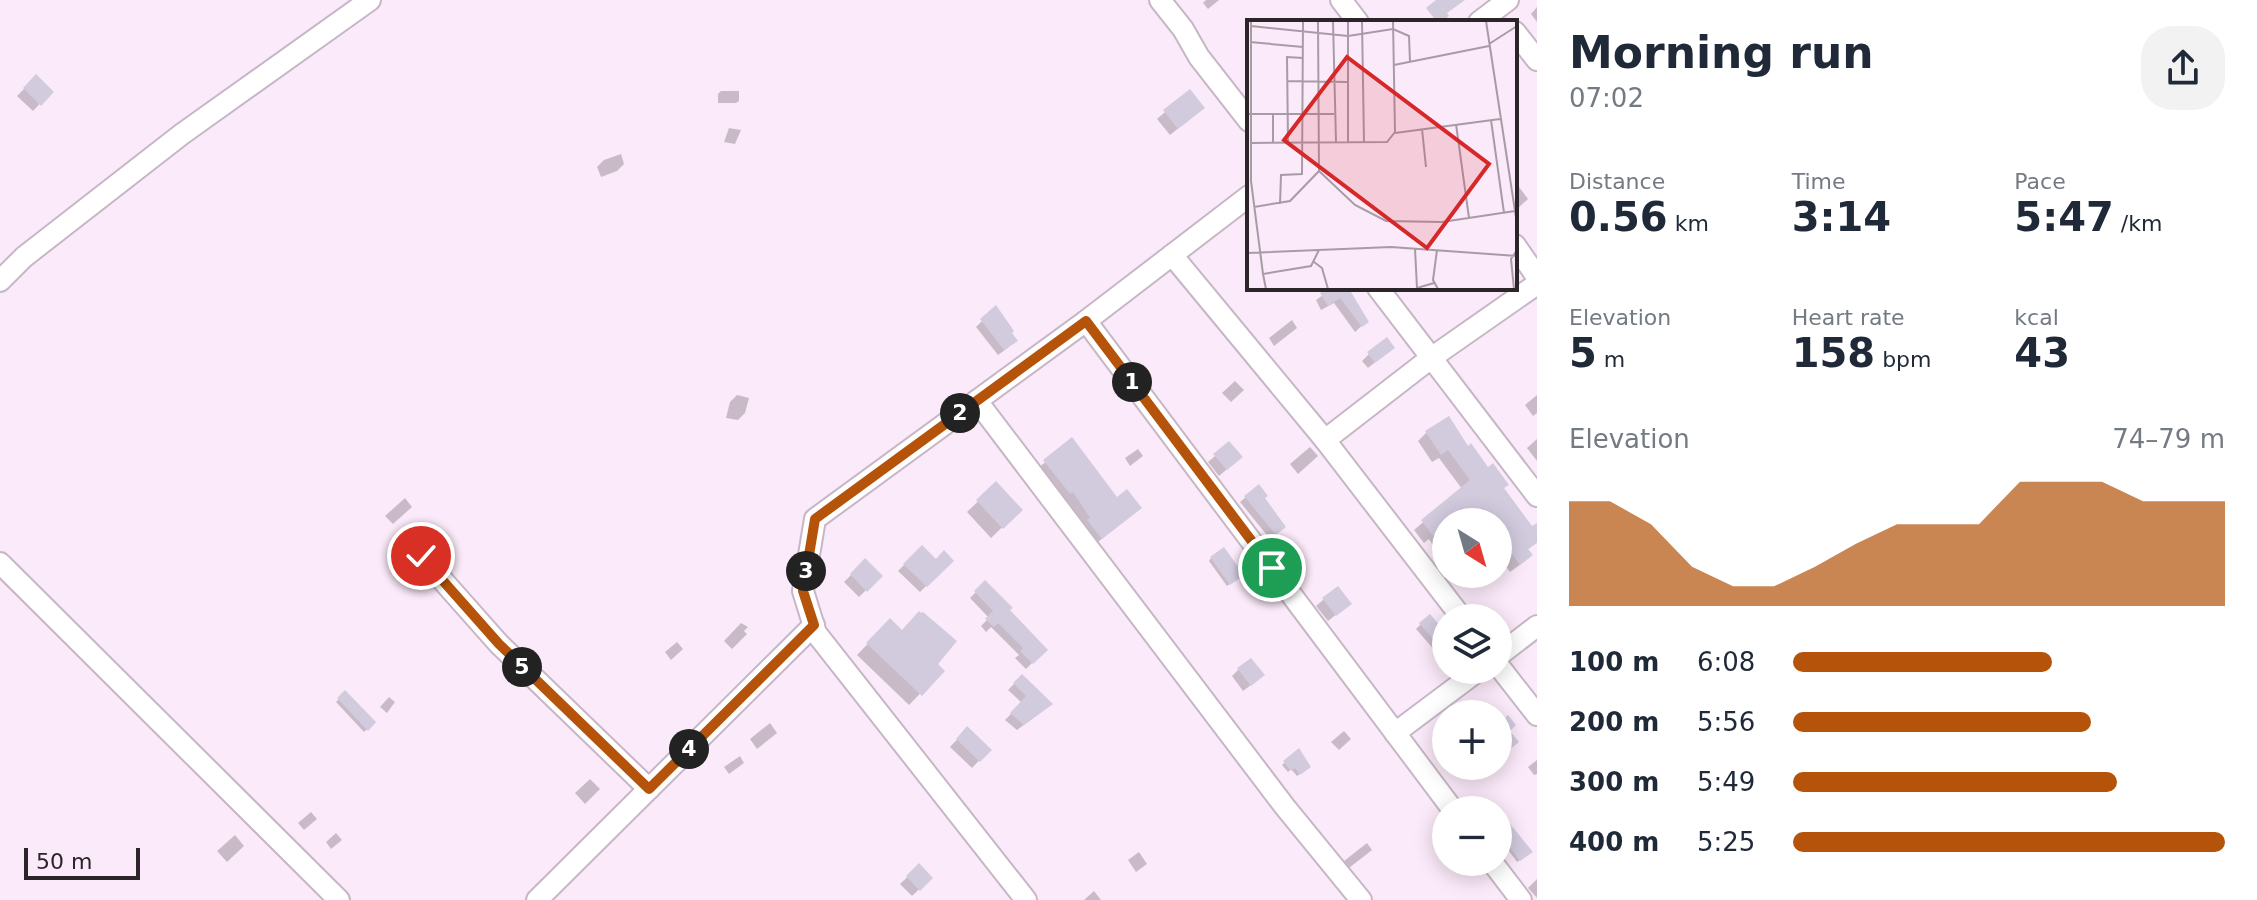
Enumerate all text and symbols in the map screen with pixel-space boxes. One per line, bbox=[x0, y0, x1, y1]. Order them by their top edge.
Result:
inset map bbox=[1247, 20, 1517, 290]
button: share bbox=[2141, 26, 2225, 110]
text: Morning run bbox=[1569, 27, 1874, 78]
text: 07:02 bbox=[1569, 83, 1644, 113]
text: Distance bbox=[1569, 169, 1665, 194]
text: Time bbox=[1792, 169, 1846, 194]
text: Pace bbox=[2014, 169, 2066, 194]
text: 0.56 bbox=[1569, 194, 1668, 240]
text: 3:14 bbox=[1792, 194, 1891, 240]
text: 5:47 bbox=[2014, 194, 2114, 240]
text: km bbox=[1668, 211, 1709, 236]
text: /km bbox=[2114, 211, 2162, 236]
text: Elevation bbox=[1569, 305, 1671, 330]
text: Heart rate bbox=[1792, 305, 1905, 330]
text: kcal bbox=[2014, 305, 2059, 330]
text: 5 bbox=[1569, 330, 1597, 376]
text: 158 bbox=[1792, 330, 1875, 376]
text: 43 bbox=[2014, 330, 2070, 376]
text: m bbox=[1597, 347, 1625, 372]
text: bpm bbox=[1875, 347, 1932, 372]
pin: 1 bbox=[1112, 362, 1152, 402]
text: 1 bbox=[1124, 369, 1140, 394]
pin: 2 bbox=[940, 393, 980, 433]
text: 2 bbox=[952, 400, 968, 425]
text: Elevation bbox=[1569, 424, 1690, 454]
text: 74–79 m bbox=[2112, 424, 2225, 454]
north arrow bbox=[1432, 508, 1512, 588]
map controls bbox=[1432, 508, 1512, 876]
pin bbox=[387, 522, 455, 590]
icon: check bbox=[399, 534, 443, 578]
pin bbox=[1238, 534, 1306, 602]
icon: arrive bbox=[1250, 546, 1294, 590]
pin: 3 bbox=[786, 551, 826, 591]
text: 3 bbox=[798, 558, 814, 583]
button: layers bbox=[1432, 604, 1512, 684]
pin: 5 bbox=[502, 647, 542, 687]
text: 100 m bbox=[1569, 647, 1659, 677]
text: 6:08 bbox=[1697, 647, 1755, 677]
text: 5 bbox=[514, 654, 530, 679]
button: + bbox=[1432, 700, 1512, 780]
text: 200 m bbox=[1569, 707, 1659, 737]
text: 5:56 bbox=[1697, 707, 1755, 737]
pin: 4 bbox=[669, 729, 709, 769]
text: 4 bbox=[681, 736, 697, 761]
text: 300 m bbox=[1569, 767, 1659, 797]
text: 5:49 bbox=[1697, 767, 1755, 797]
button: − bbox=[1432, 796, 1512, 876]
text: 400 m bbox=[1569, 827, 1659, 857]
text: 5:25 bbox=[1697, 827, 1755, 857]
scale bar bbox=[24, 844, 140, 880]
text: 50 m bbox=[36, 849, 92, 874]

